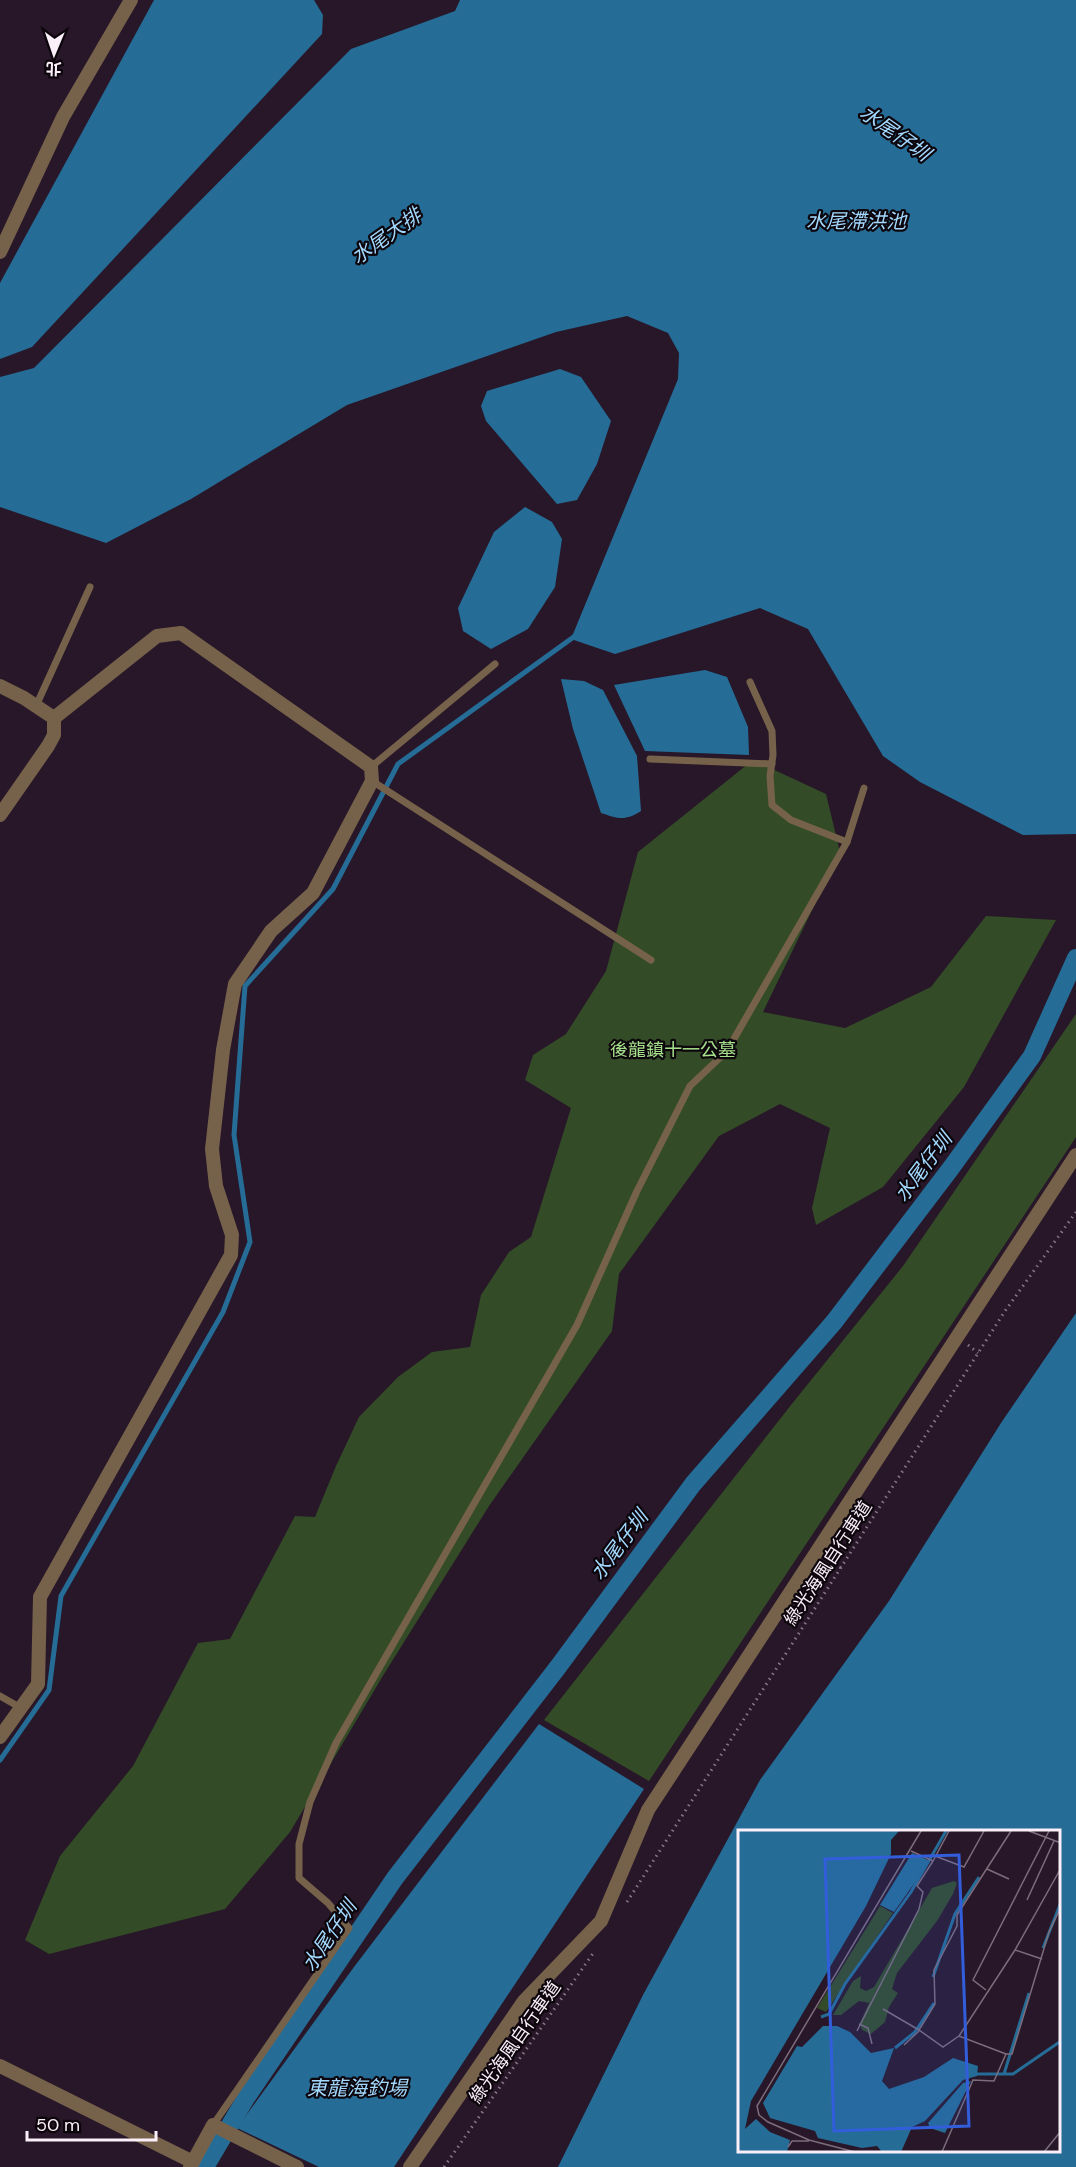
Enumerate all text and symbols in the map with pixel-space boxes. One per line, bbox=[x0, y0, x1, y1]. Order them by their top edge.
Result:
north arrow bbox=[24, 24, 84, 84]
text: 北 bbox=[45, 58, 62, 79]
water label: 水尾仔圳 bbox=[855, 99, 938, 168]
water label: 水尾大排 bbox=[346, 201, 429, 270]
water label: 水尾滯洪池 bbox=[806, 208, 908, 234]
park label: 後龍鎮十一公墓 bbox=[610, 1038, 736, 1062]
water label: 水尾仔圳 bbox=[889, 1125, 959, 1207]
street label: 綠光海風自行車道 bbox=[779, 1496, 877, 1630]
water label: 水尾仔圳 bbox=[585, 1503, 655, 1585]
inset map bbox=[738, 1830, 1061, 2152]
water label: 水尾仔圳 bbox=[296, 1893, 364, 1976]
street label: 綠光海風自行車道 bbox=[464, 1976, 566, 2108]
water label: 東龍海釣場 bbox=[307, 2075, 409, 2101]
scale bar bbox=[27, 2104, 156, 2142]
text: 50 m bbox=[36, 2113, 80, 2137]

